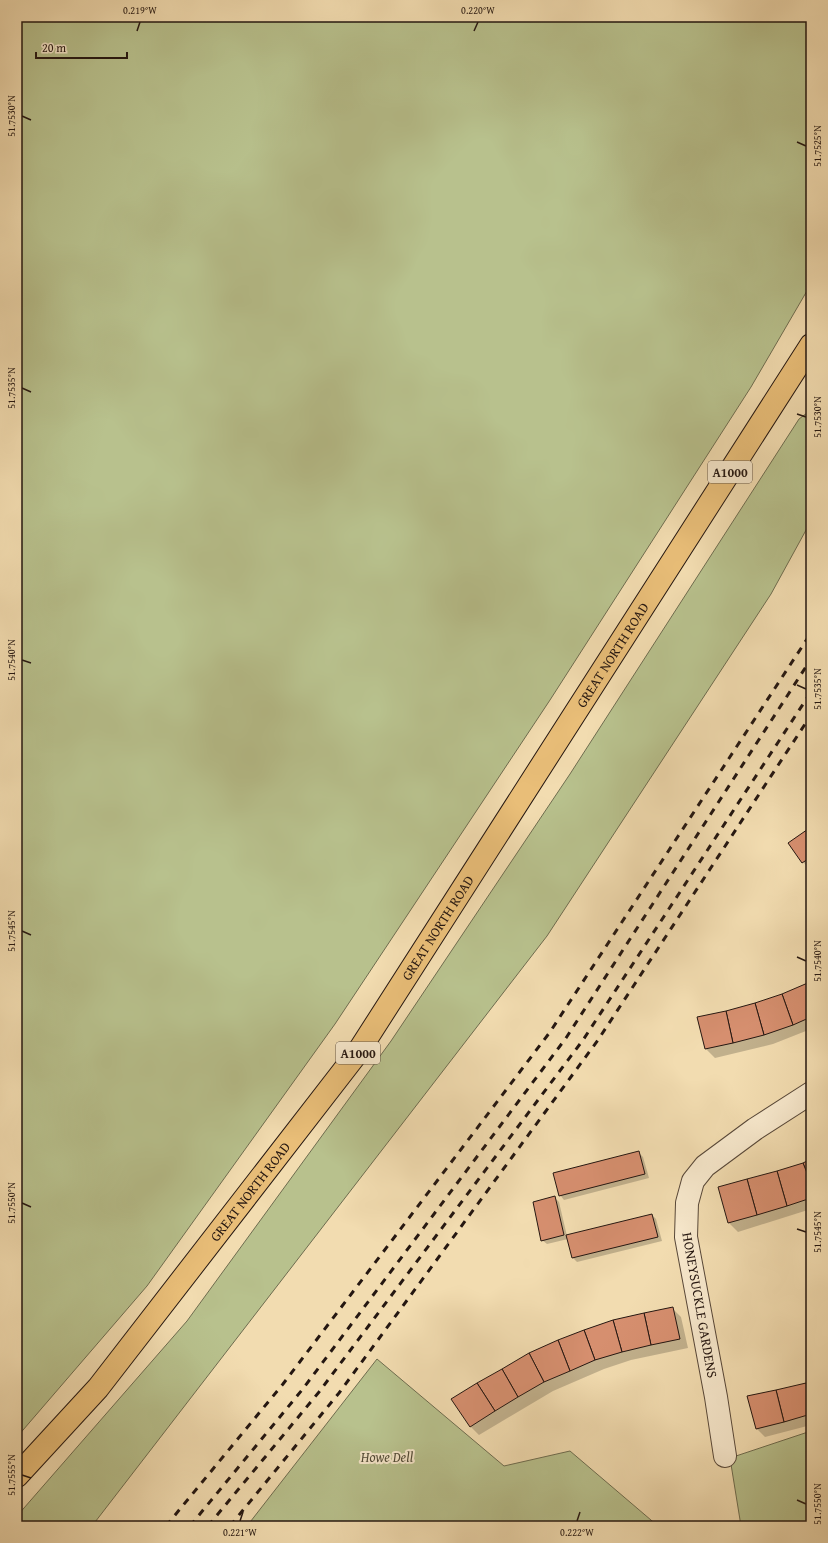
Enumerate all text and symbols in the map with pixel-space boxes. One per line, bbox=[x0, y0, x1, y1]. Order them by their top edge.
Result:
text: 0.219°W bbox=[123, 3, 157, 18]
text: 0.220°W bbox=[461, 3, 495, 18]
scale bar bbox=[36, 34, 127, 60]
text: 20 m bbox=[42, 39, 66, 56]
text: 51.7530°N bbox=[4, 95, 19, 137]
text: 51.7525°N bbox=[810, 125, 825, 167]
text: 51.7535°N bbox=[4, 367, 19, 409]
text: 51.7530°N bbox=[810, 396, 825, 438]
road number: A1000 bbox=[708, 461, 752, 483]
street label: GREAT NORTH ROAD bbox=[571, 599, 653, 711]
text: 51.7540°N bbox=[4, 639, 19, 681]
text: 51.7535°N bbox=[810, 668, 825, 710]
street label: GREAT NORTH ROAD bbox=[397, 871, 479, 984]
text: 51.7545°N bbox=[4, 910, 19, 952]
text: 51.7540°N bbox=[810, 940, 825, 982]
road number: A1000 bbox=[336, 1042, 380, 1064]
street label: GREAT NORTH ROAD bbox=[205, 1138, 295, 1246]
text: 51.7550°N bbox=[4, 1182, 19, 1224]
text: 51.7545°N bbox=[810, 1211, 825, 1253]
street label: HONEYSUCKLE GARDENS bbox=[677, 1231, 723, 1380]
park label: Howe Dell bbox=[360, 1447, 414, 1467]
text: 51.7555°N bbox=[4, 1454, 19, 1496]
text: 51.7550°N bbox=[810, 1483, 825, 1525]
text: 0.221°W bbox=[223, 1525, 257, 1540]
text: 0.222°W bbox=[560, 1525, 594, 1540]

